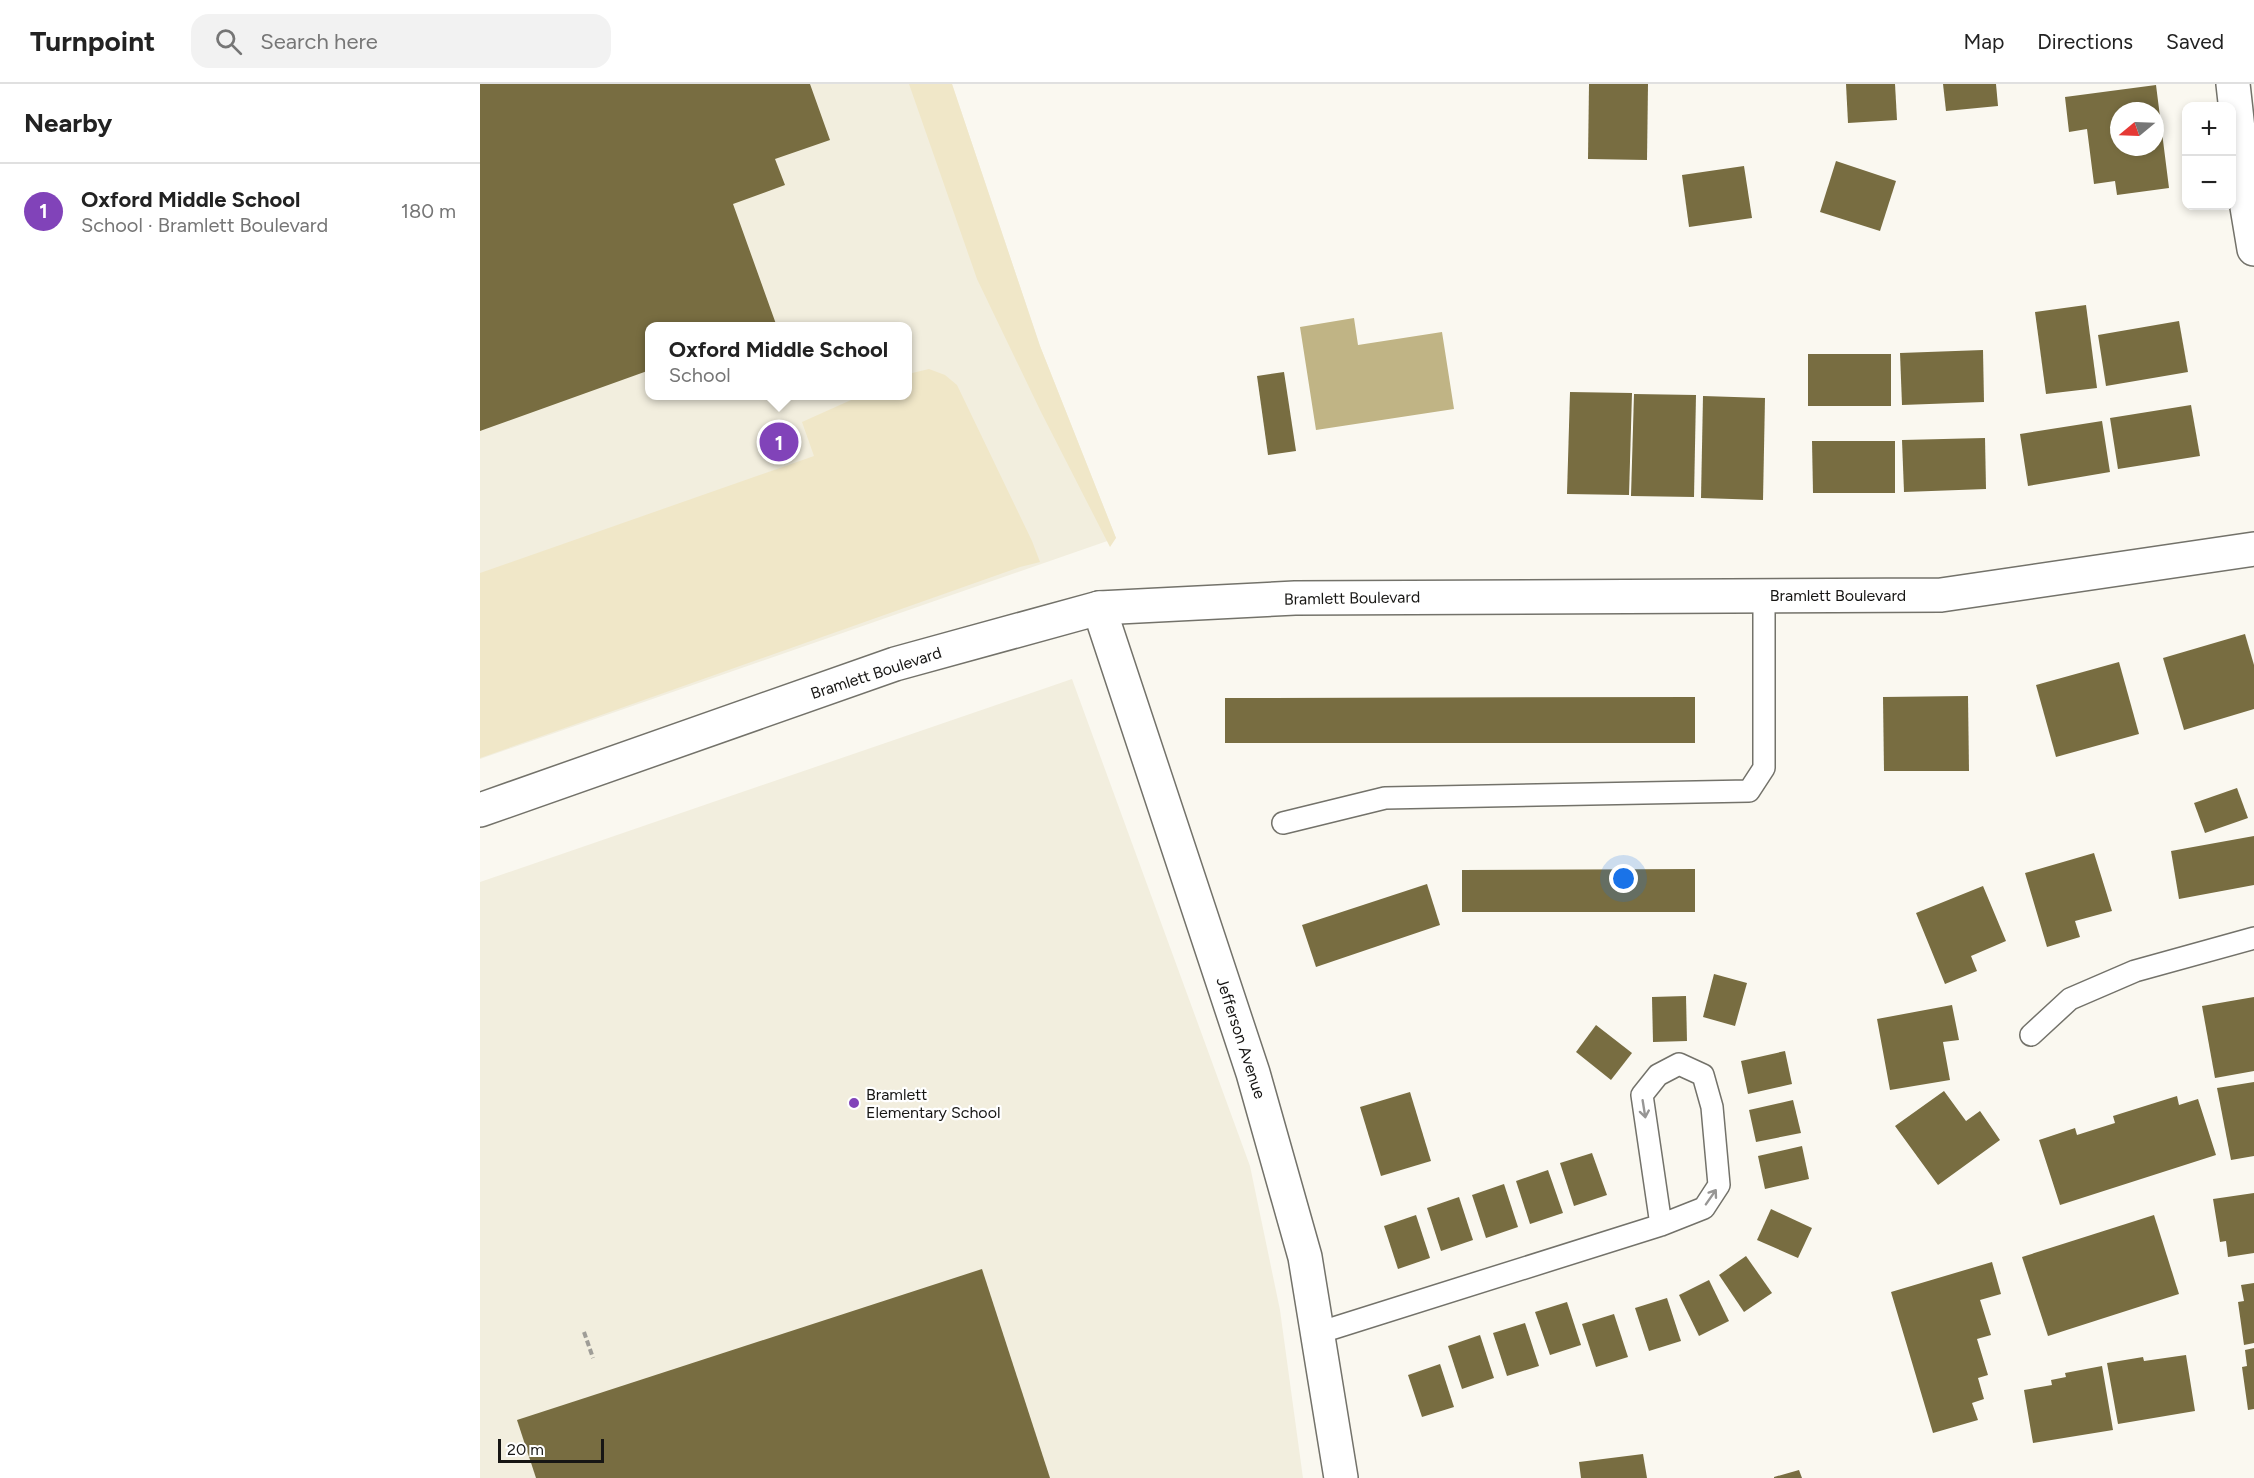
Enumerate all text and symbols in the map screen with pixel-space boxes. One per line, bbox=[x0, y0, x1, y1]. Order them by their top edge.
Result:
search box bbox=[191, 14, 611, 68]
text: Turnpoint bbox=[30, 24, 155, 58]
icon: search bbox=[212, 25, 245, 58]
text: Search here bbox=[260, 28, 378, 55]
text: Map bbox=[1963, 29, 2004, 54]
text: Directions bbox=[2037, 29, 2133, 54]
text: Saved bbox=[2166, 29, 2224, 54]
north arrow bbox=[2110, 102, 2164, 156]
map controls bbox=[2182, 102, 2236, 210]
button: + bbox=[2182, 102, 2236, 156]
text: Nearby bbox=[24, 107, 112, 139]
button: − bbox=[2182, 156, 2236, 210]
text: Oxford Middle School bbox=[81, 186, 300, 213]
text: 1 bbox=[39, 199, 48, 223]
text: 180 m bbox=[401, 199, 456, 223]
text: School · Bramlett Boulevard bbox=[81, 213, 328, 237]
popup bbox=[645, 322, 912, 400]
text: Oxford Middle School bbox=[669, 336, 888, 363]
text: School bbox=[669, 363, 731, 387]
pin: 1 bbox=[760, 420, 798, 464]
street label: Bramlett Boulevard bbox=[1770, 586, 1906, 605]
street label: Bramlett Boulevard bbox=[1284, 587, 1420, 609]
street label: Bramlett Boulevard bbox=[808, 643, 944, 703]
your location bbox=[1609, 864, 1638, 893]
street label: Jefferson Avenue bbox=[1212, 975, 1270, 1101]
place label: Bramlett Elementary School bbox=[866, 1085, 1000, 1122]
marker: Bramlett Elementary School bbox=[847, 1096, 861, 1110]
one-way arrow bbox=[1638, 1098, 1649, 1118]
one-way arrow bbox=[1705, 1190, 1717, 1206]
scale bar bbox=[498, 1436, 604, 1464]
text: 20 m bbox=[507, 1440, 544, 1459]

